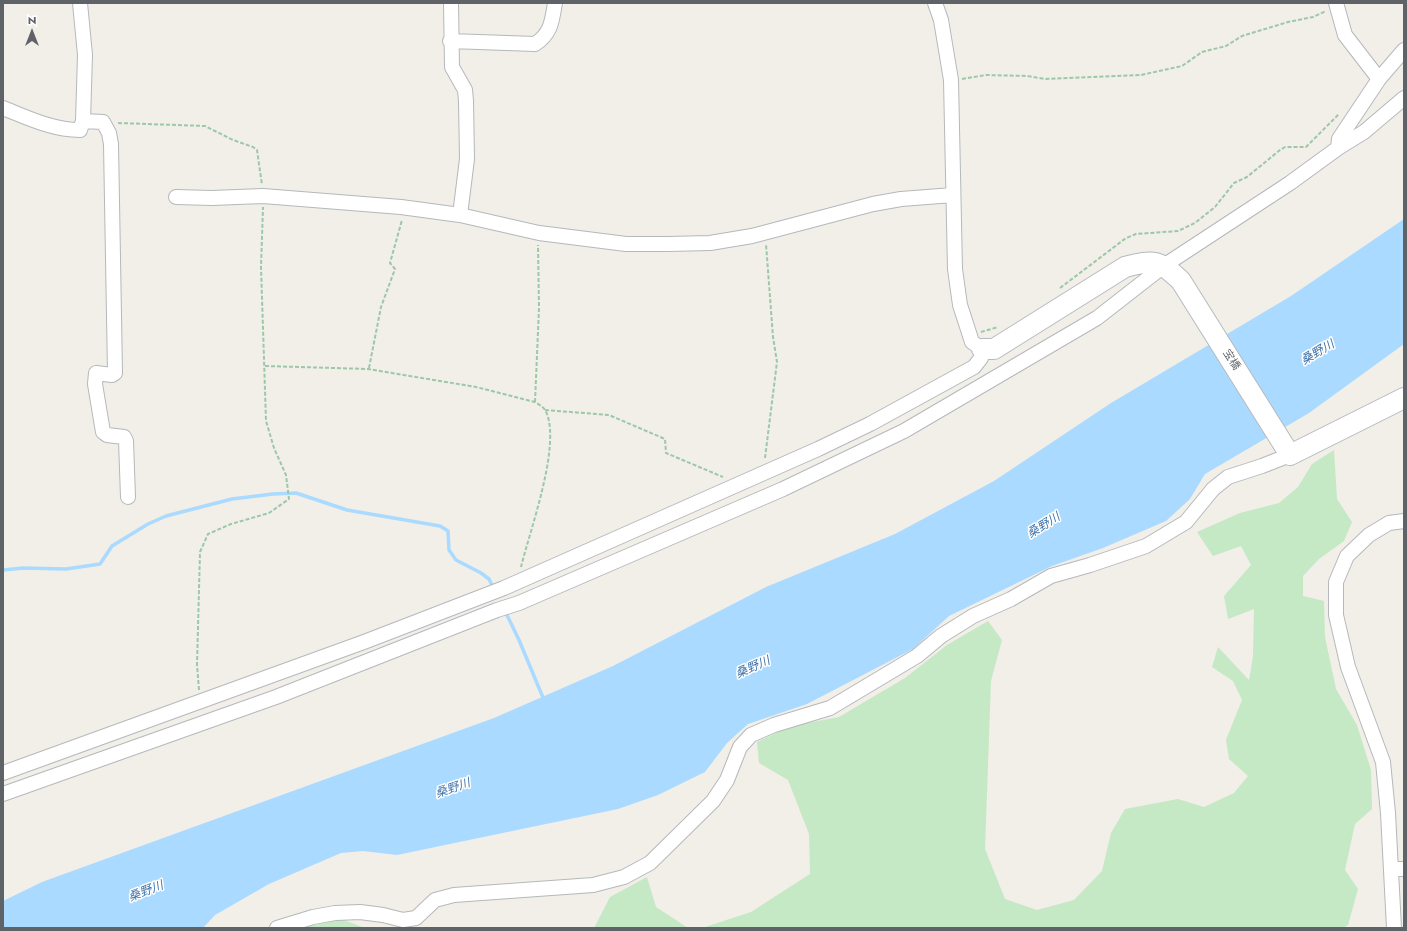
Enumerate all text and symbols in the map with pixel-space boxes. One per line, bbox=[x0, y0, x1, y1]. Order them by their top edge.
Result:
north arrow bbox=[12, 12, 52, 52]
text: N bbox=[28, 12, 36, 28]
water label: 桑野川 bbox=[1299, 338, 1337, 368]
street label: 宝橋 bbox=[1219, 347, 1243, 373]
water label: 桑野川 bbox=[1025, 510, 1063, 542]
water label: 桑野川 bbox=[734, 654, 772, 682]
water label: 桑野川 bbox=[434, 776, 472, 802]
water label: 桑野川 bbox=[127, 879, 165, 905]

